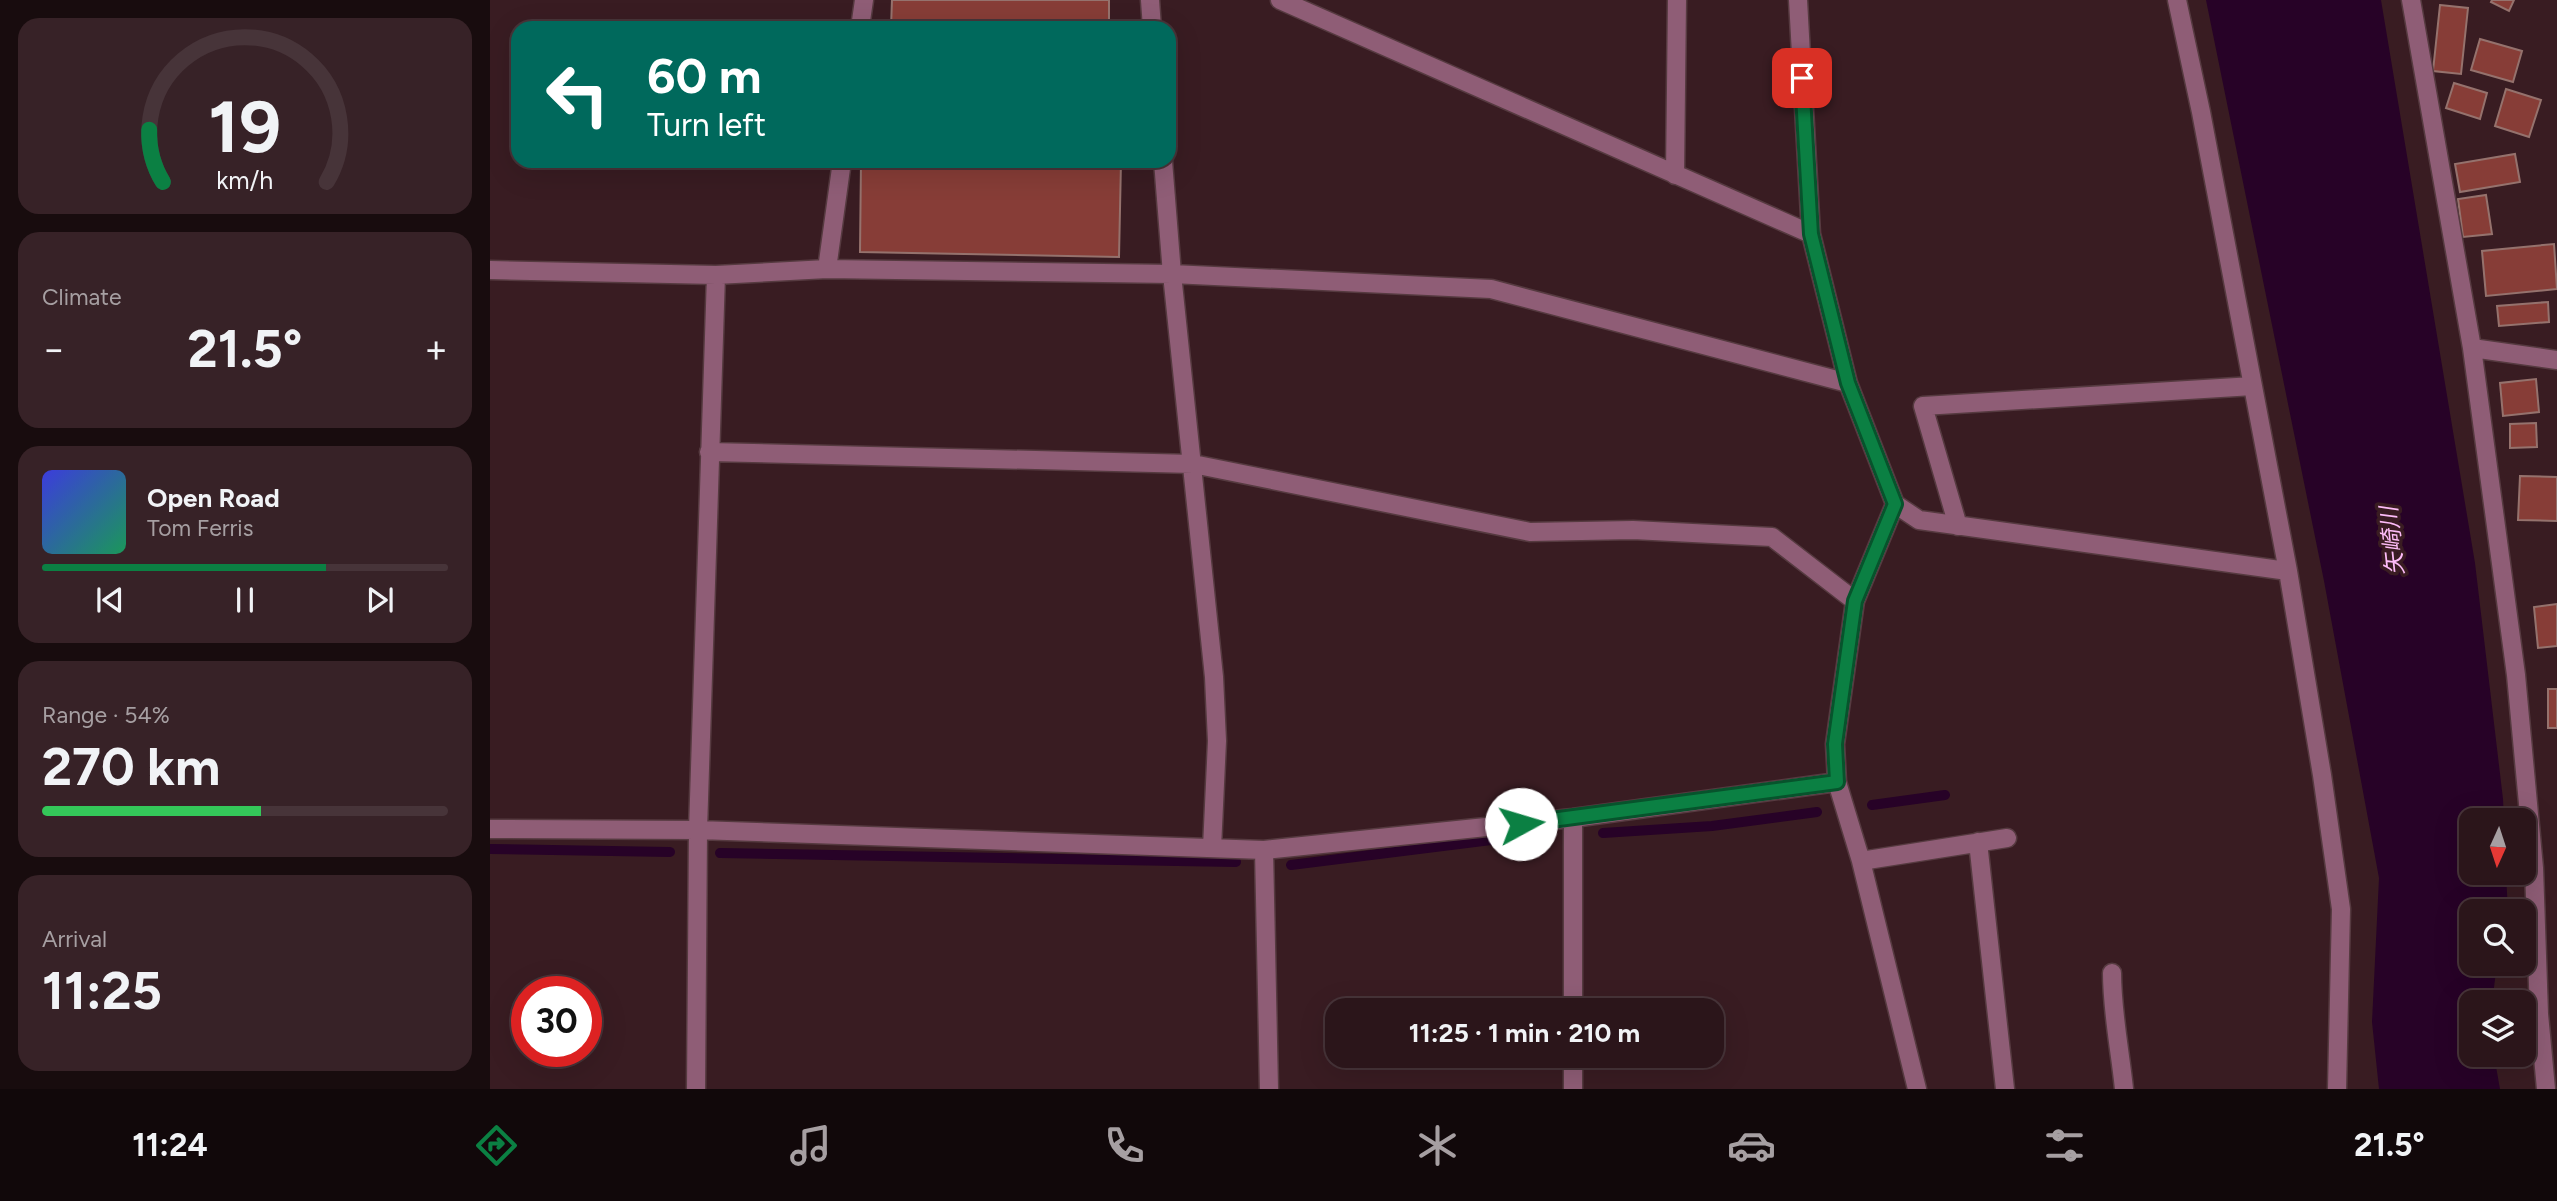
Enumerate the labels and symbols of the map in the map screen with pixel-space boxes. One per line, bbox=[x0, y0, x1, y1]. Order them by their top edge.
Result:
pin bbox=[1772, 48, 1832, 108]
water label: 矢崎川 bbox=[2374, 502, 2410, 577]
position arrow bbox=[1484, 787, 1558, 861]
north arrow bbox=[2459, 808, 2536, 886]
speed limit sign: 30 bbox=[511, 976, 602, 1067]

